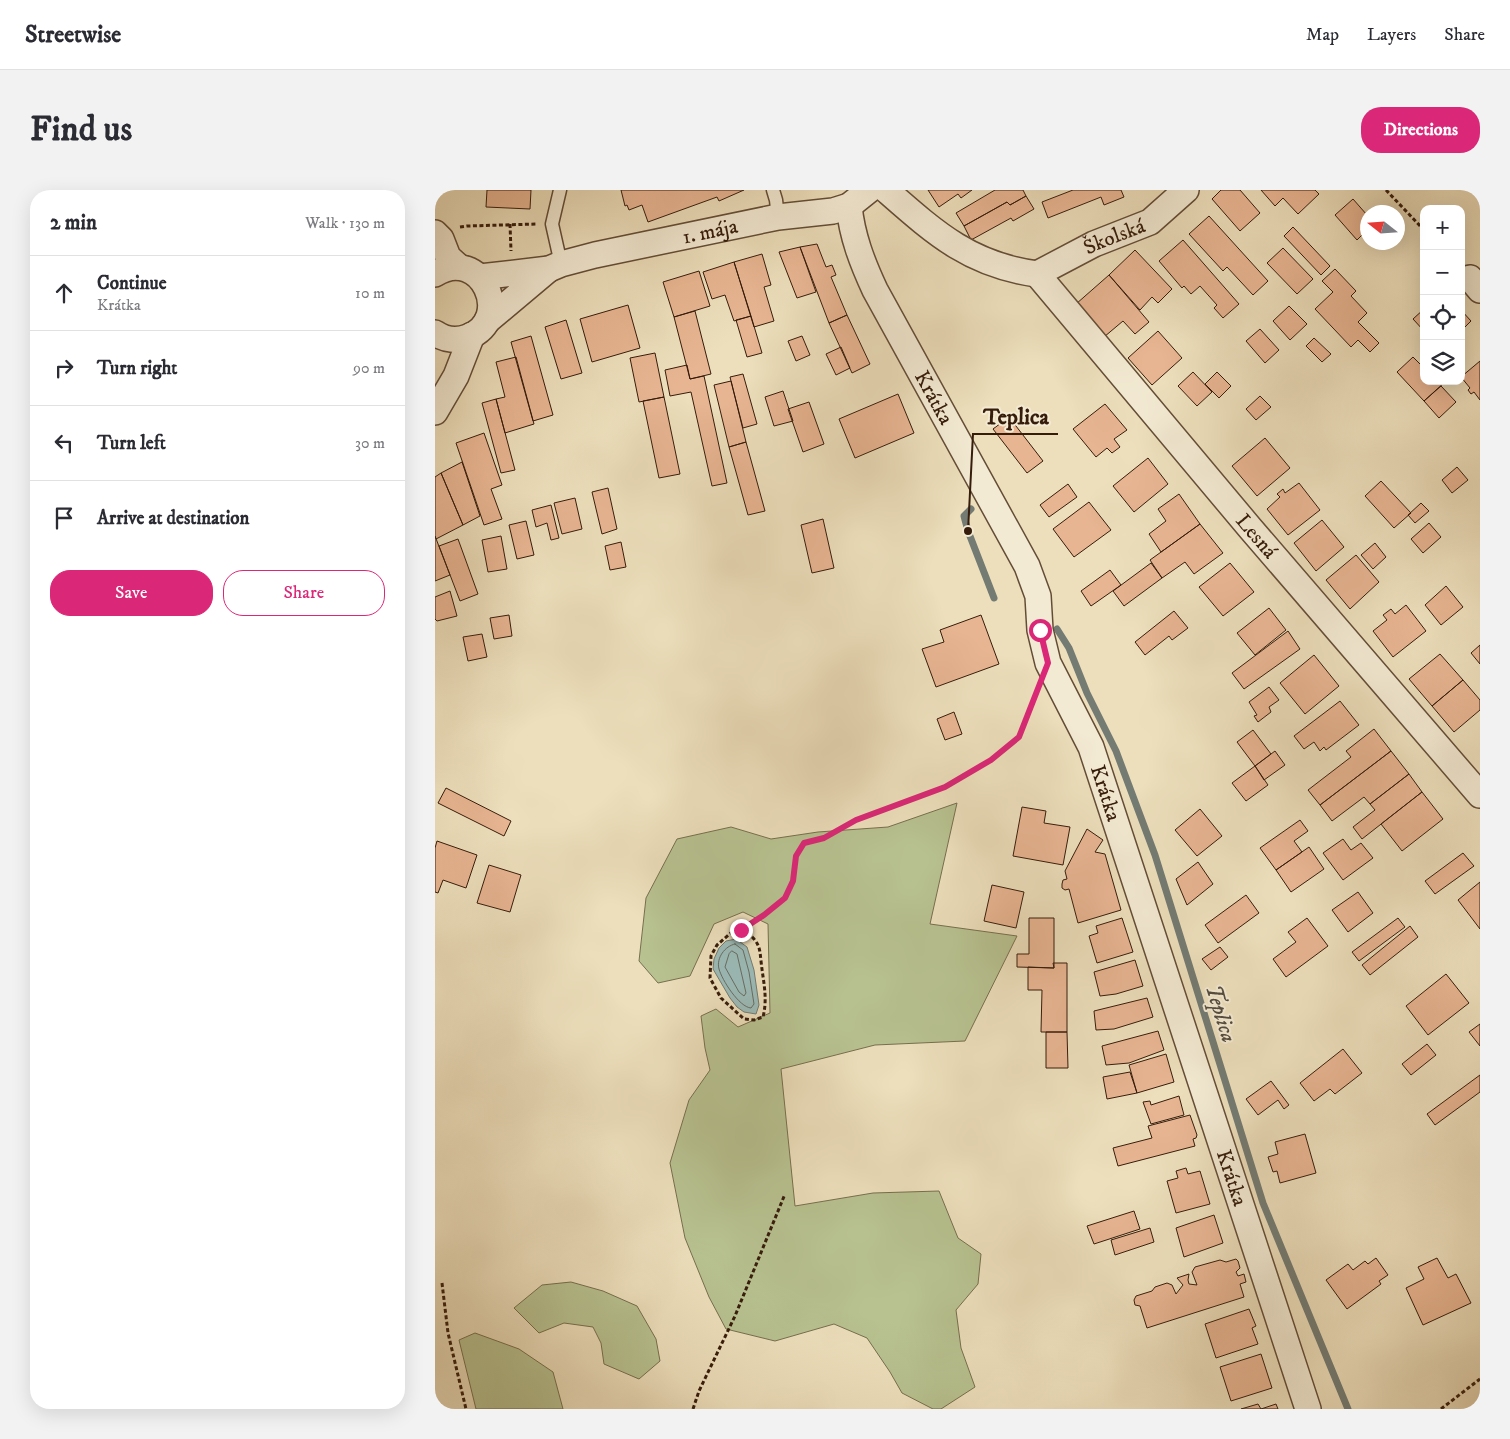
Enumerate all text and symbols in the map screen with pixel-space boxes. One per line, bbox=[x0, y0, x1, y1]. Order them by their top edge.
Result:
text: Streetwise bbox=[25, 20, 121, 50]
text: Map bbox=[1306, 24, 1339, 46]
text: Layers bbox=[1367, 24, 1416, 46]
text: Share bbox=[1444, 24, 1485, 46]
button: Directions bbox=[1361, 107, 1480, 153]
text: Find us bbox=[30, 108, 132, 152]
north arrow bbox=[1360, 205, 1405, 250]
map controls bbox=[1420, 205, 1465, 385]
button: + bbox=[1420, 205, 1465, 250]
text: 2 min bbox=[50, 210, 97, 236]
text: Walk · 130 m bbox=[305, 213, 385, 233]
street label: Školská bbox=[1078, 213, 1149, 261]
street label: 1. mája bbox=[680, 214, 740, 251]
button: − bbox=[1420, 250, 1465, 295]
text: Continue bbox=[97, 272, 167, 295]
icon: ahead bbox=[50, 279, 78, 307]
text: 10 m bbox=[355, 283, 385, 303]
text: Krátka bbox=[97, 295, 141, 315]
button: locate bbox=[1420, 295, 1465, 340]
button: layers bbox=[1420, 340, 1465, 385]
icon: right bbox=[50, 354, 78, 382]
text: Turn right bbox=[97, 357, 177, 380]
text: 90 m bbox=[353, 358, 385, 378]
street label: Krátka bbox=[908, 366, 959, 429]
callout: Teplica bbox=[973, 397, 1058, 434]
text: Teplica bbox=[982, 404, 1049, 431]
icon: left bbox=[50, 429, 78, 457]
text: Turn left bbox=[97, 432, 166, 455]
text: 30 m bbox=[355, 433, 385, 453]
icon: arrive bbox=[50, 504, 78, 532]
text: Arrive at destination bbox=[97, 507, 249, 530]
street label: Lesná bbox=[1230, 509, 1283, 564]
button: Save bbox=[50, 570, 213, 616]
button: Share bbox=[223, 570, 385, 616]
route start bbox=[1029, 619, 1052, 642]
street label: Krátka bbox=[1084, 762, 1126, 825]
route end bbox=[730, 919, 753, 942]
water label: Teplica bbox=[1199, 981, 1242, 1046]
street label: Krátka bbox=[1210, 1147, 1253, 1209]

